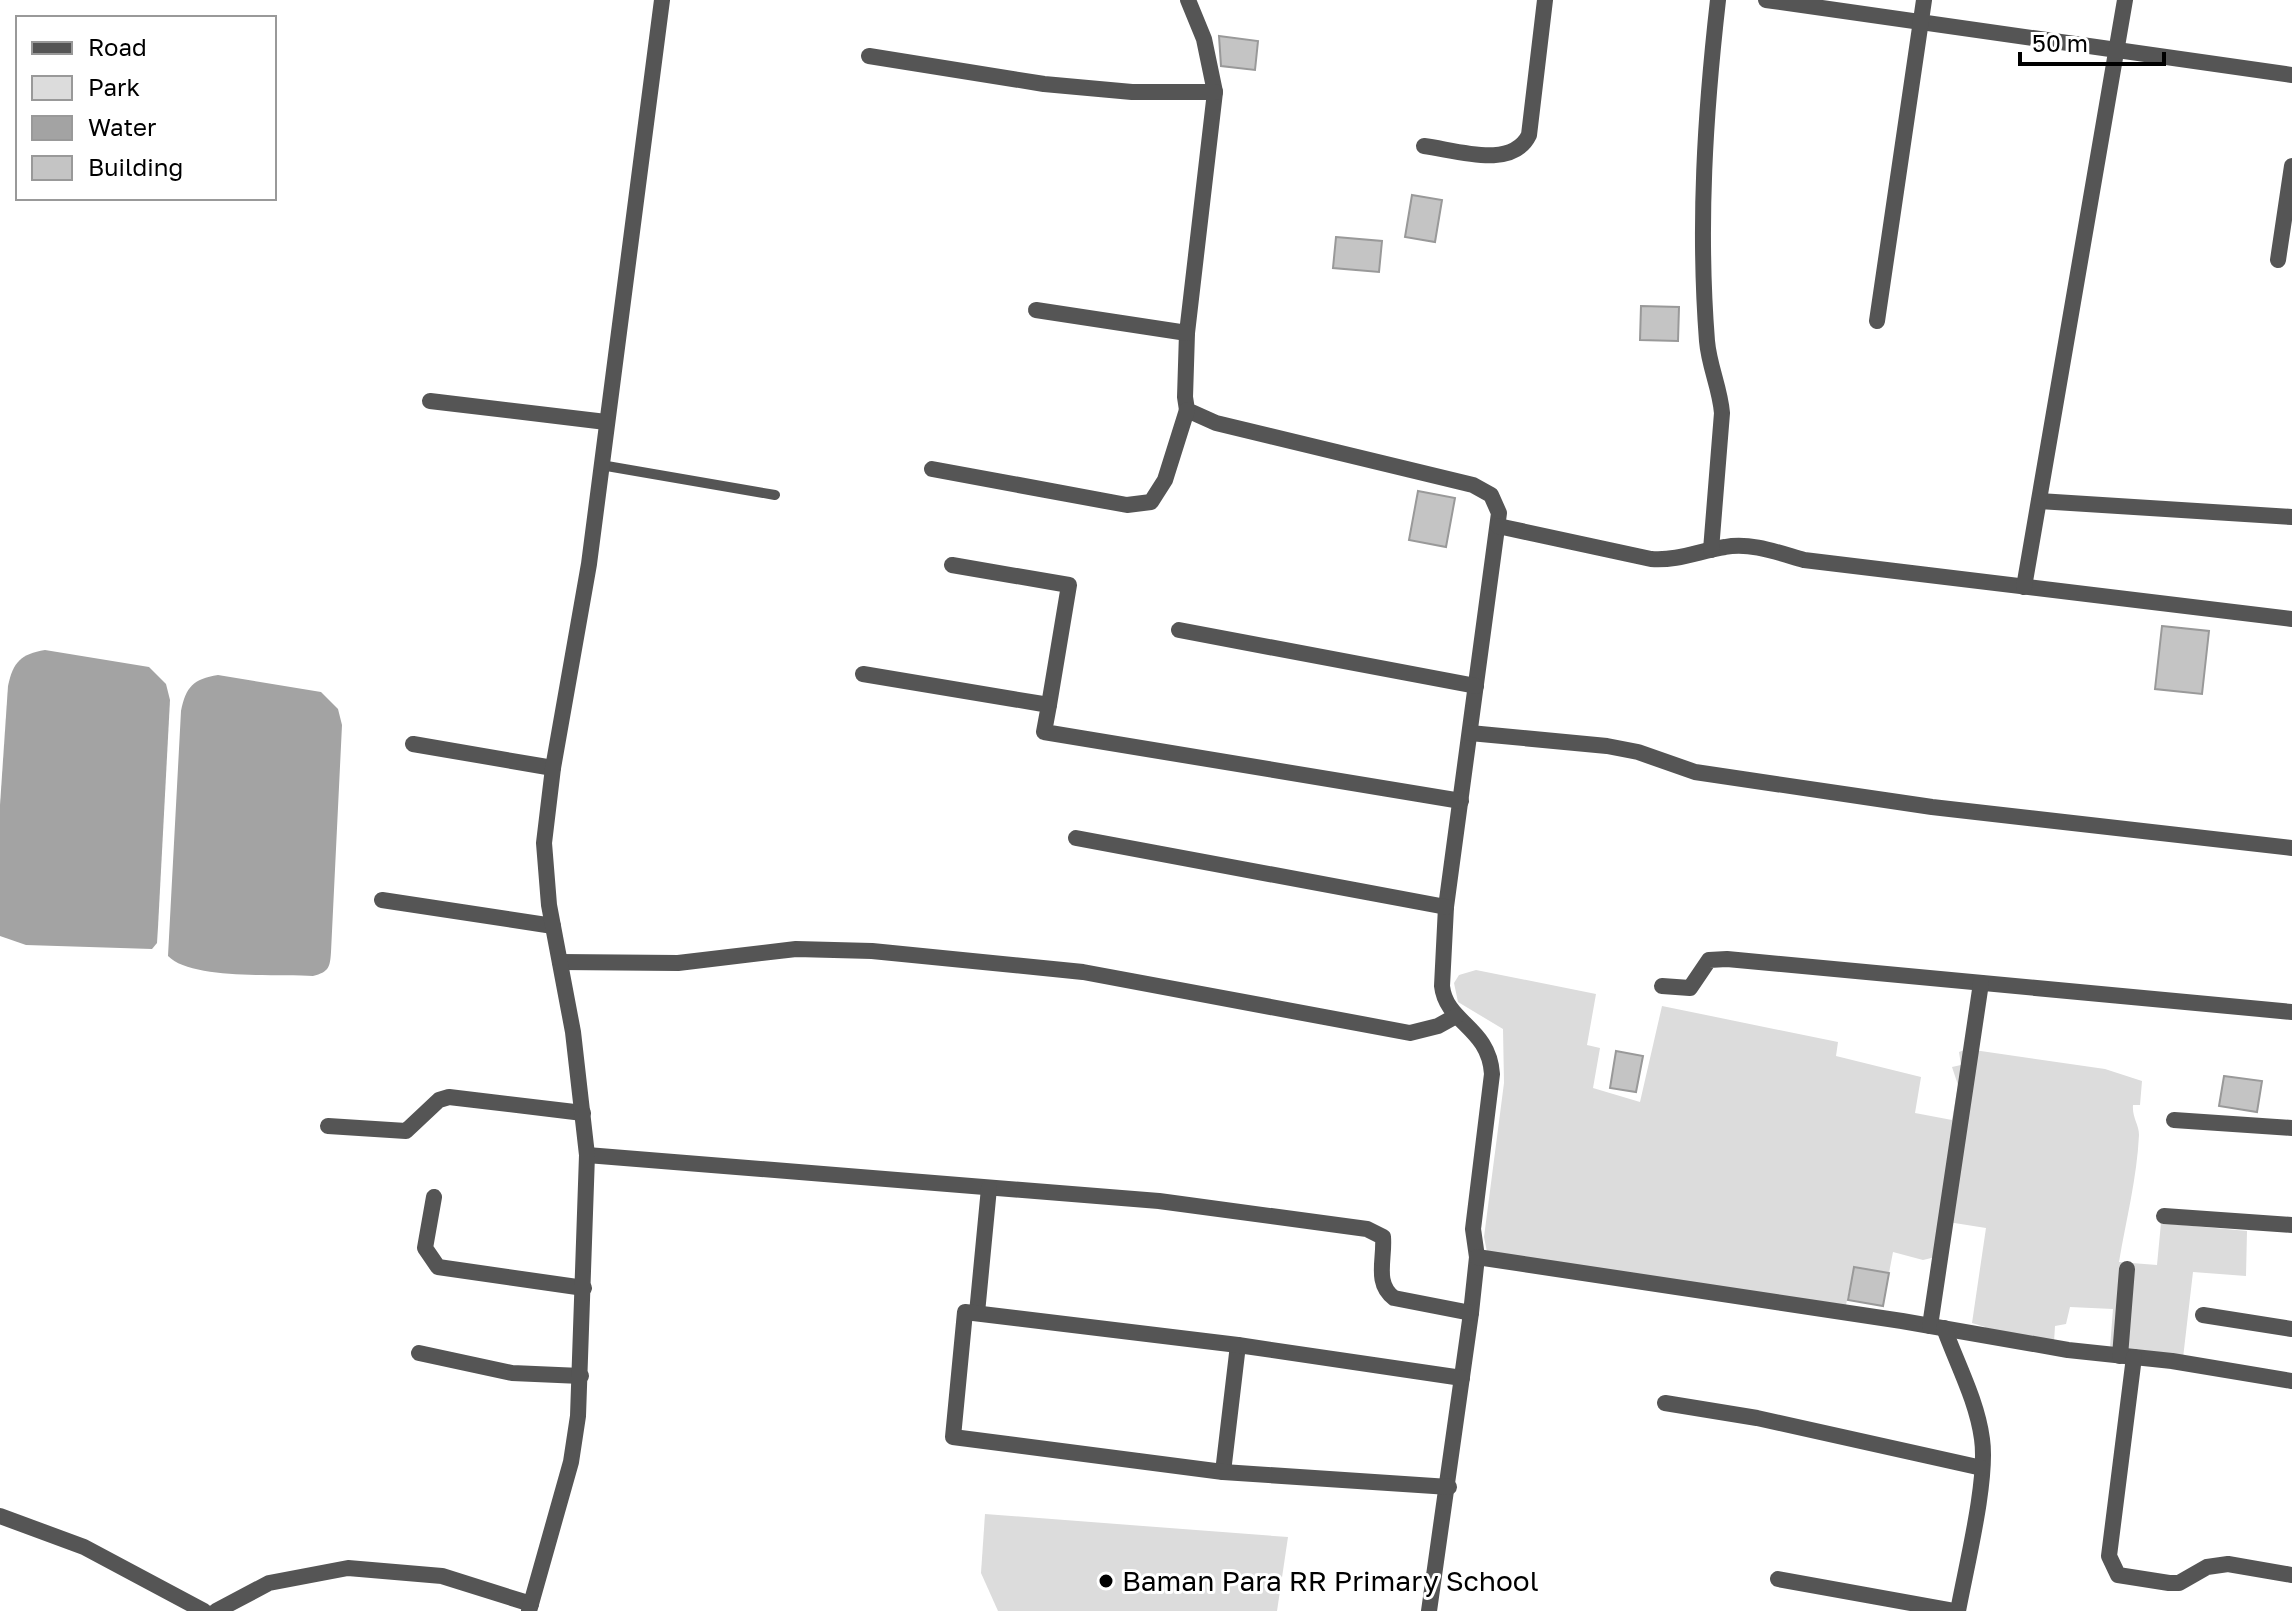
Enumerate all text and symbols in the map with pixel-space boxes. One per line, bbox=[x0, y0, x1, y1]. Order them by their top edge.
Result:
legend bbox=[16, 16, 276, 200]
scale bar bbox=[2020, 16, 2164, 66]
text: 50 m bbox=[2032, 28, 2088, 57]
text: Road bbox=[88, 32, 147, 61]
text: Park bbox=[88, 72, 140, 101]
text: Water bbox=[88, 112, 156, 141]
text: Building bbox=[88, 152, 183, 181]
place label: Baman Para RR Primary School bbox=[1122, 1564, 1539, 1597]
marker: Baman Para RR Primary School bbox=[1097, 1572, 1115, 1590]

